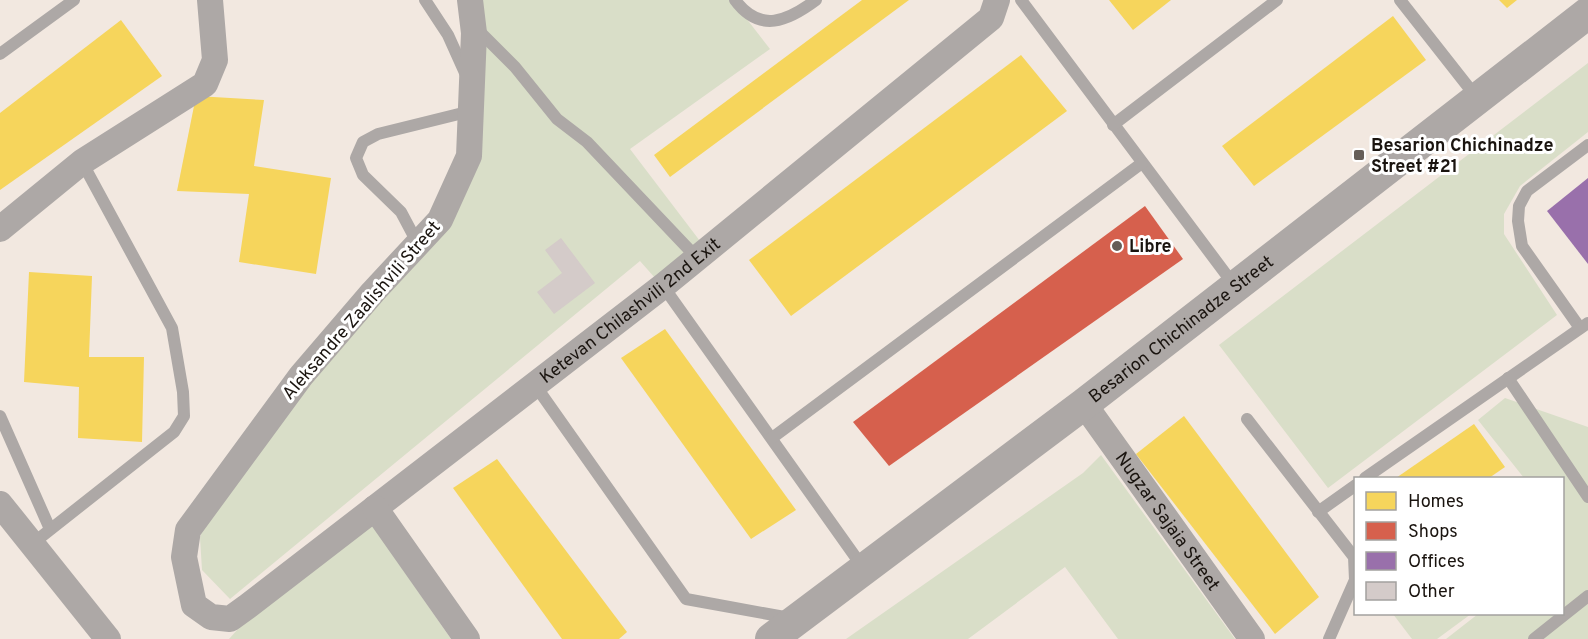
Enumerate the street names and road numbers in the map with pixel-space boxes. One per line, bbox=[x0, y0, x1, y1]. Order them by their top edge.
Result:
street label: Aleksandre Zaalishvili Street bbox=[278, 217, 446, 405]
street label: Ketevan Chilashvili 2nd Exit bbox=[536, 234, 726, 390]
street label: Besarion Chichinadze Street bbox=[1085, 251, 1279, 409]
street label: Nugzar Sajaia Street bbox=[1109, 448, 1224, 596]

